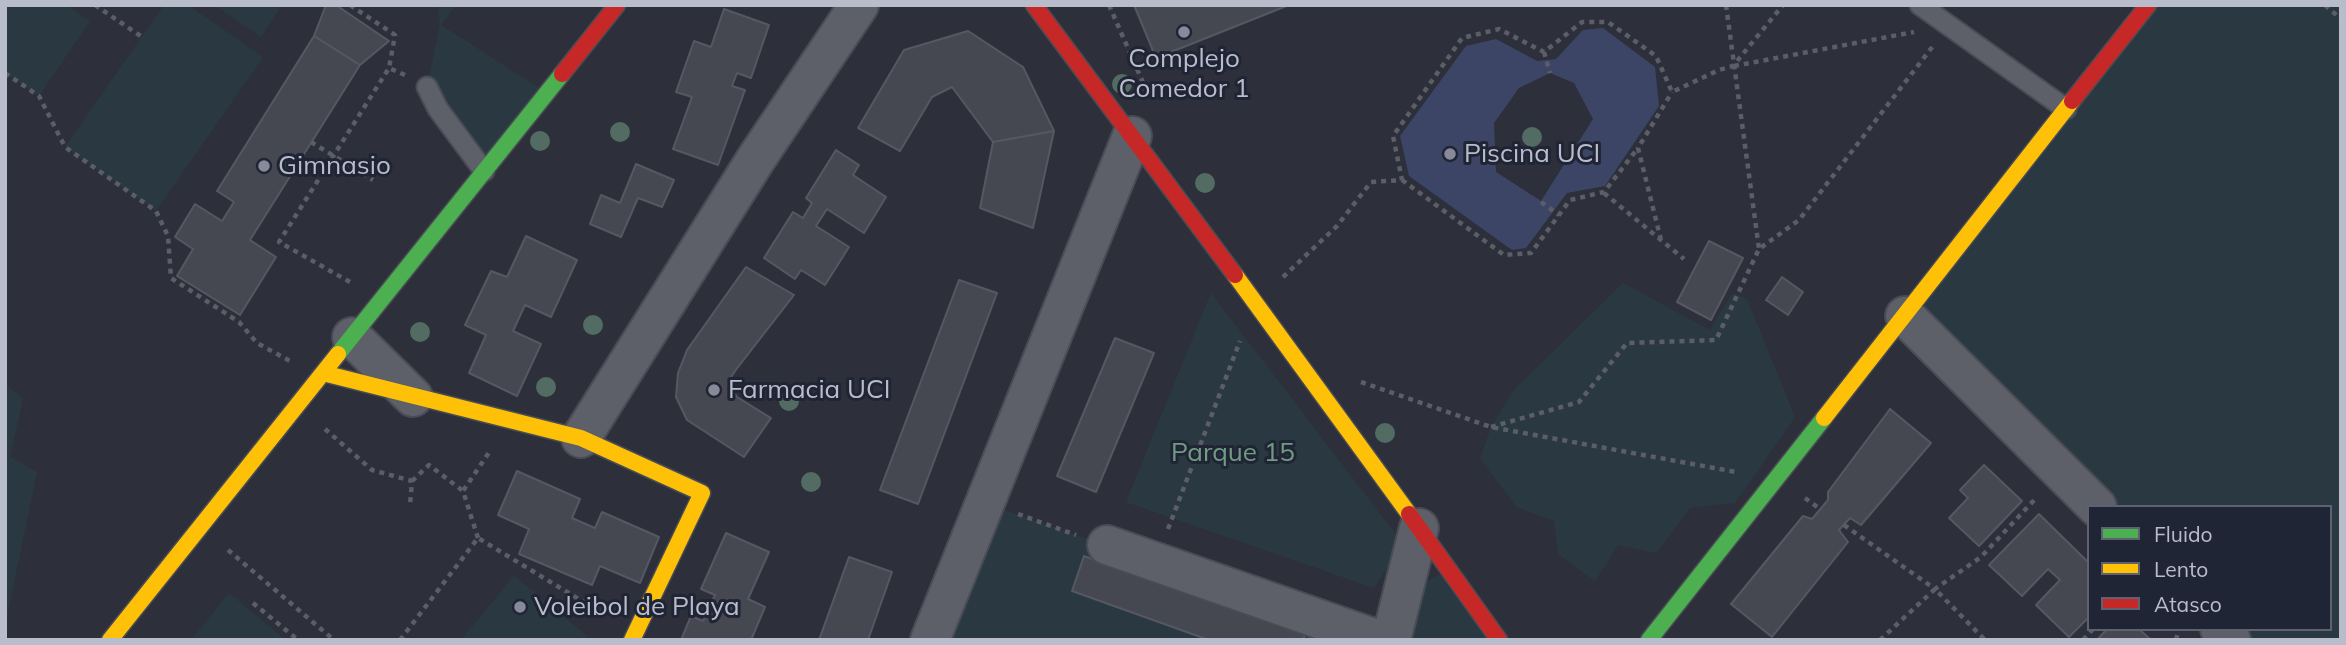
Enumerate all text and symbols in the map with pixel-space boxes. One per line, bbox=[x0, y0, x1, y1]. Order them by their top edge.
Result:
marker: Complejo Comedor 1 bbox=[1176, 24, 1192, 40]
place label: Complejo Comedor 1 bbox=[1119, 43, 1249, 104]
place label: Piscina UCI bbox=[1464, 138, 1600, 170]
marker: Piscina UCI bbox=[1442, 146, 1458, 162]
place label: Gimnasio bbox=[278, 150, 391, 182]
marker: Gimnasio bbox=[256, 158, 272, 174]
place label: Farmacia UCI bbox=[728, 374, 890, 406]
marker: Farmacia UCI bbox=[706, 382, 722, 398]
park label: Parque 15 bbox=[1171, 437, 1295, 469]
legend bbox=[2087, 505, 2332, 631]
text: Fluido bbox=[2154, 521, 2213, 547]
text: Lento bbox=[2154, 556, 2208, 582]
place label: Voleibol de Playa bbox=[534, 591, 740, 623]
text: Atasco bbox=[2154, 591, 2222, 617]
marker: Voleibol de Playa bbox=[512, 599, 528, 615]

